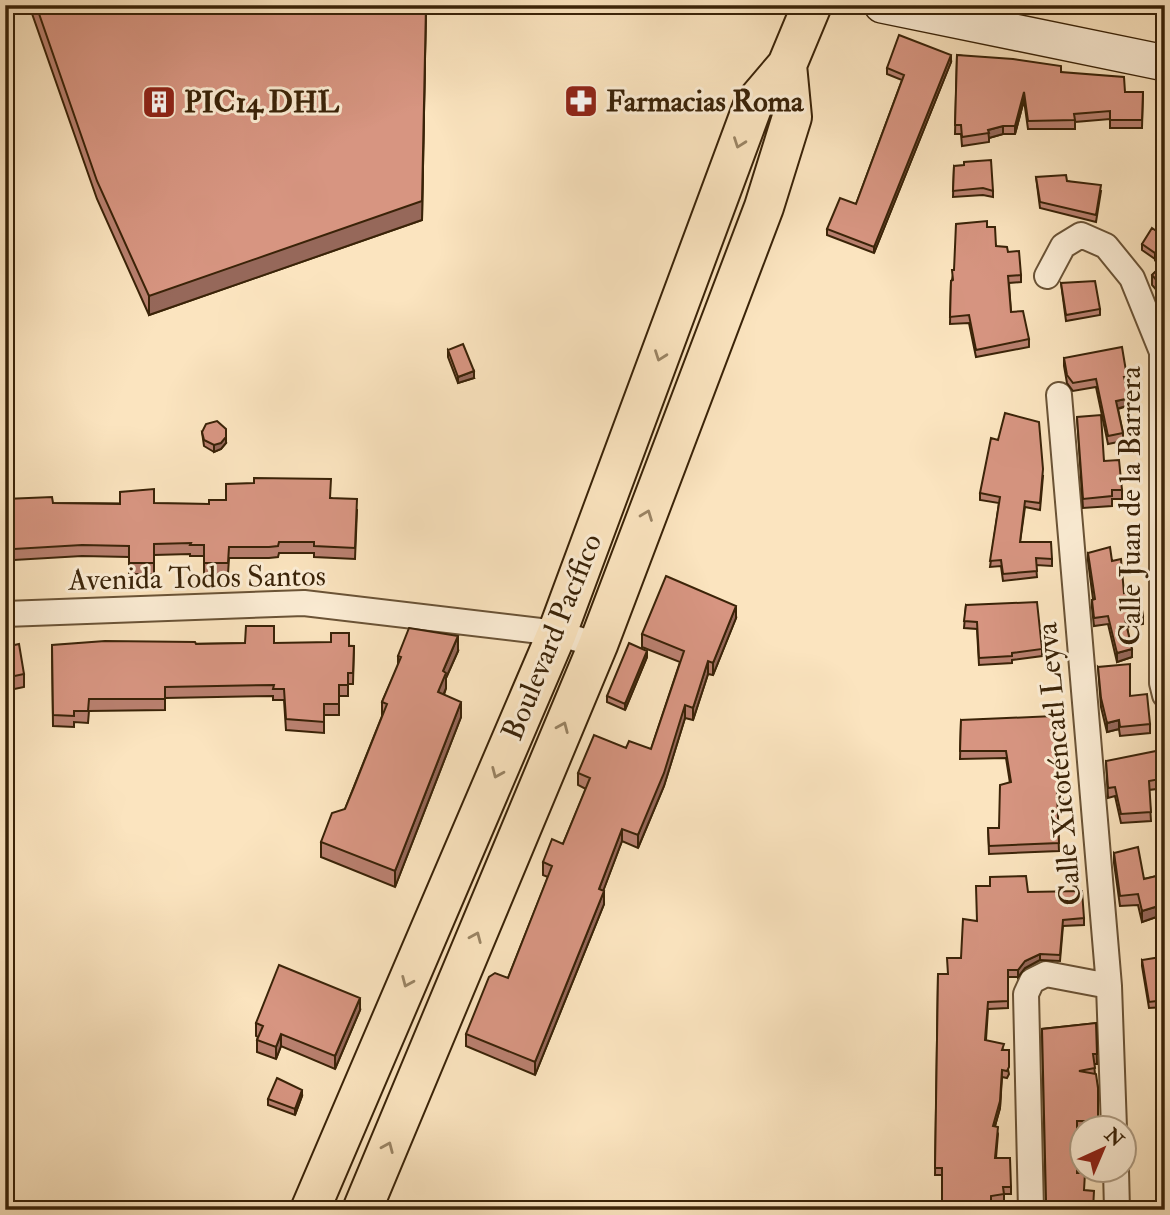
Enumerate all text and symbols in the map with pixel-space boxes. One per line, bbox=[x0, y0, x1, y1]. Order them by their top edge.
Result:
pharmacy icon: Farmacias Roma bbox=[562, 82, 600, 120]
building icon: PIC14 DHL bbox=[140, 83, 178, 121]
place label: Farmacias Roma bbox=[606, 83, 805, 120]
place label: PIC14 DHL bbox=[184, 84, 339, 121]
one-way arrow bbox=[733, 136, 747, 148]
one-way arrow bbox=[654, 350, 668, 362]
street label: Calle Juan de la Barrera bbox=[1112, 365, 1149, 646]
one-way arrow bbox=[638, 510, 652, 522]
street label: Boulevard Pacífico bbox=[494, 528, 610, 746]
street label: Avenida Todos Santos bbox=[67, 557, 326, 599]
street label: Calle Xicoténcatl Leyva bbox=[1028, 620, 1090, 907]
one-way arrow bbox=[555, 722, 569, 734]
one-way arrow bbox=[491, 766, 505, 779]
one-way arrow bbox=[467, 932, 481, 944]
one-way arrow bbox=[401, 975, 415, 988]
north arrow bbox=[1068, 1114, 1138, 1184]
text: N bbox=[1099, 1122, 1129, 1153]
one-way arrow bbox=[380, 1141, 394, 1154]

